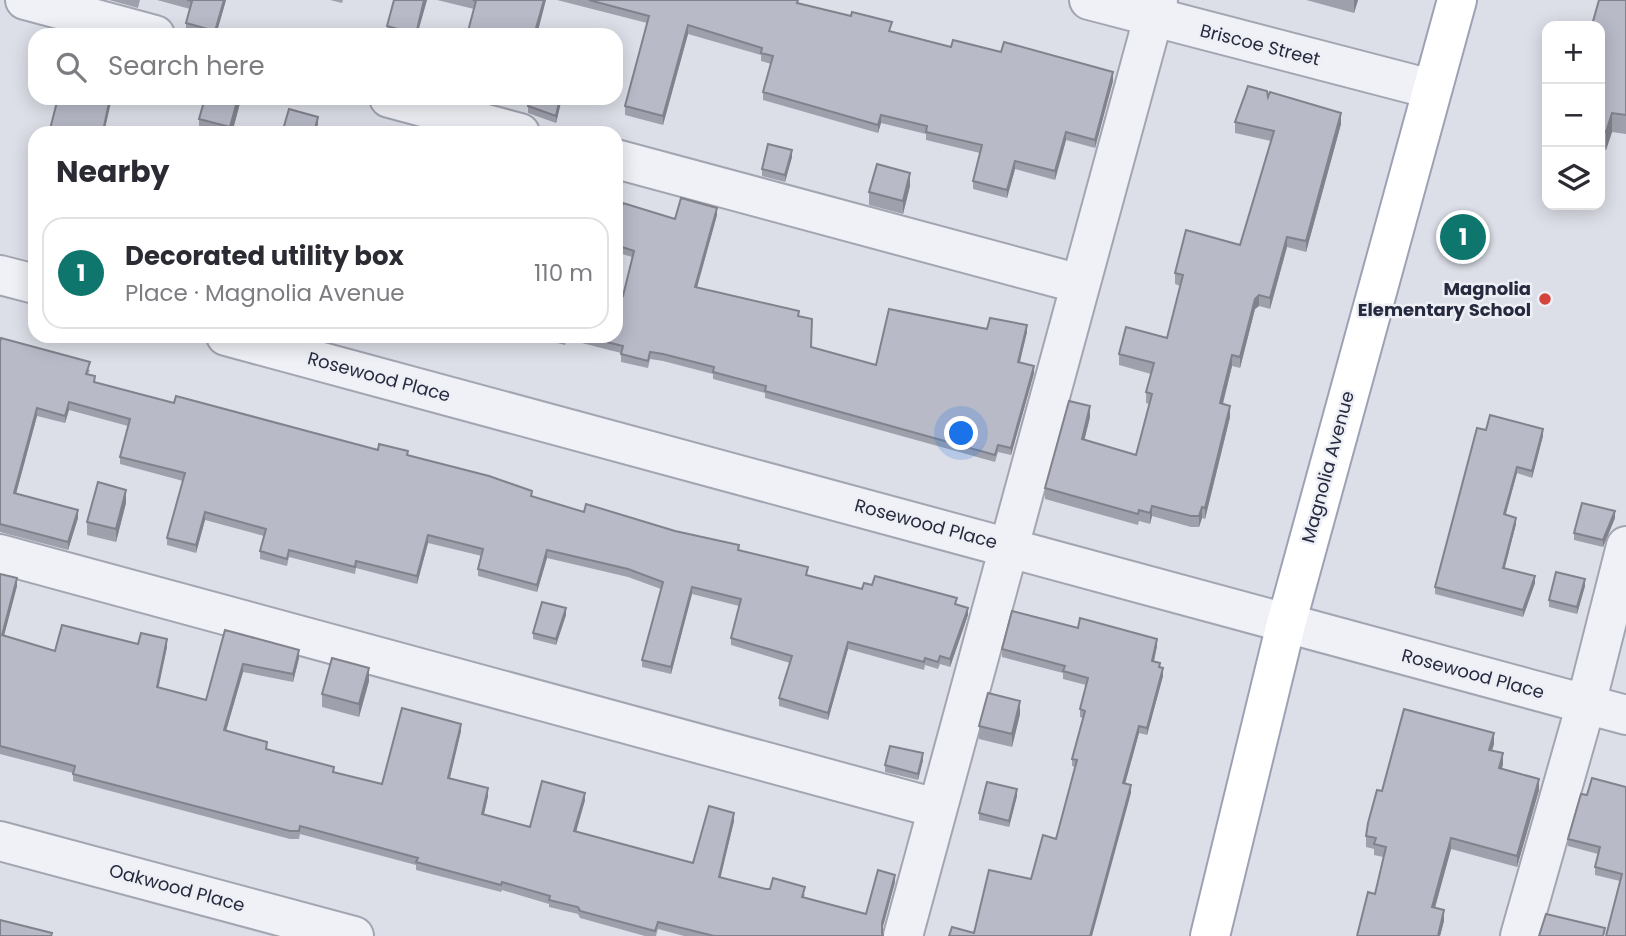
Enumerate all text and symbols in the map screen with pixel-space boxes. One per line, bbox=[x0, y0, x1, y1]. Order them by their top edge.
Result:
street label: Briscoe Street bbox=[1198, 18, 1323, 71]
map controls bbox=[1542, 21, 1605, 210]
button: + bbox=[1542, 21, 1605, 84]
search box bbox=[28, 28, 623, 105]
icon: search bbox=[52, 48, 90, 86]
text: Search here bbox=[108, 48, 265, 84]
button: − bbox=[1542, 84, 1605, 147]
button: layers bbox=[1542, 147, 1605, 210]
text: Nearby bbox=[56, 150, 170, 193]
pin: 1 bbox=[1440, 211, 1486, 263]
text: Decorated utility box bbox=[125, 238, 404, 274]
text: 1 bbox=[77, 257, 85, 289]
text: 110 m bbox=[534, 257, 593, 289]
place label: Magnolia Elementary School bbox=[1358, 276, 1531, 322]
text: Place · Magnolia Avenue bbox=[125, 277, 405, 309]
marker: Magnolia Elementary School bbox=[1537, 291, 1553, 307]
street label: Rosewood Place bbox=[305, 345, 453, 408]
street label: Magnolia Avenue bbox=[1295, 388, 1360, 546]
your location bbox=[944, 416, 978, 450]
street label: Rosewood Place bbox=[852, 492, 1000, 555]
street label: Rosewood Place bbox=[1399, 642, 1547, 705]
street label: Oakwood Place bbox=[107, 857, 248, 918]

